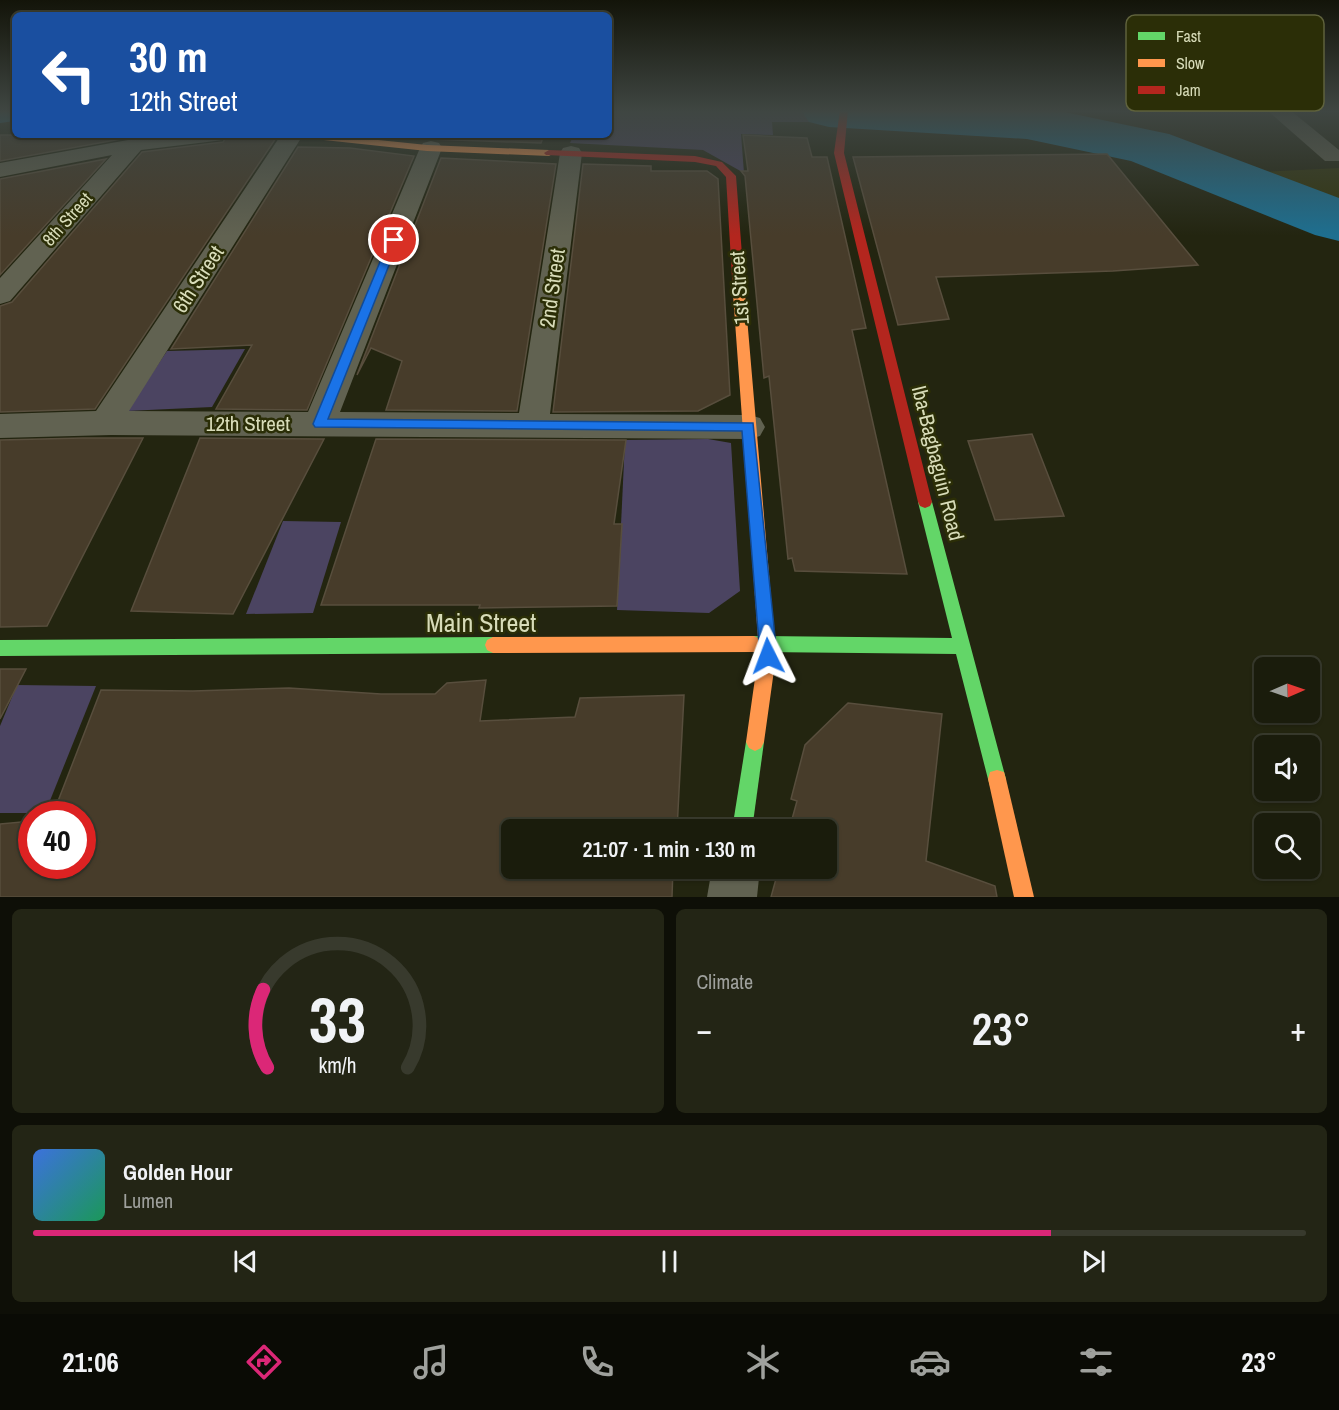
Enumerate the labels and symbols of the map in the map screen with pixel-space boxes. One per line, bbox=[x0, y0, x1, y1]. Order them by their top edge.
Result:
legend bbox=[1126, 15, 1324, 111]
text: Fast bbox=[1176, 25, 1201, 47]
text: Slow bbox=[1176, 52, 1205, 74]
text: Jam bbox=[1176, 79, 1201, 101]
street label: 8th Street bbox=[36, 187, 98, 251]
pin bbox=[368, 214, 419, 265]
street label: 6th Street bbox=[166, 240, 231, 318]
street label: 2nd Street bbox=[532, 246, 572, 329]
street label: 1st Street bbox=[722, 250, 756, 326]
street label: Iba-Bagbaguin Road bbox=[905, 382, 971, 544]
street label: 12th Street bbox=[206, 409, 290, 438]
street label: Main Street bbox=[426, 605, 536, 640]
position arrow bbox=[736, 624, 800, 688]
north arrow bbox=[1254, 657, 1320, 723]
speed limit sign: 40 bbox=[18, 801, 96, 879]

